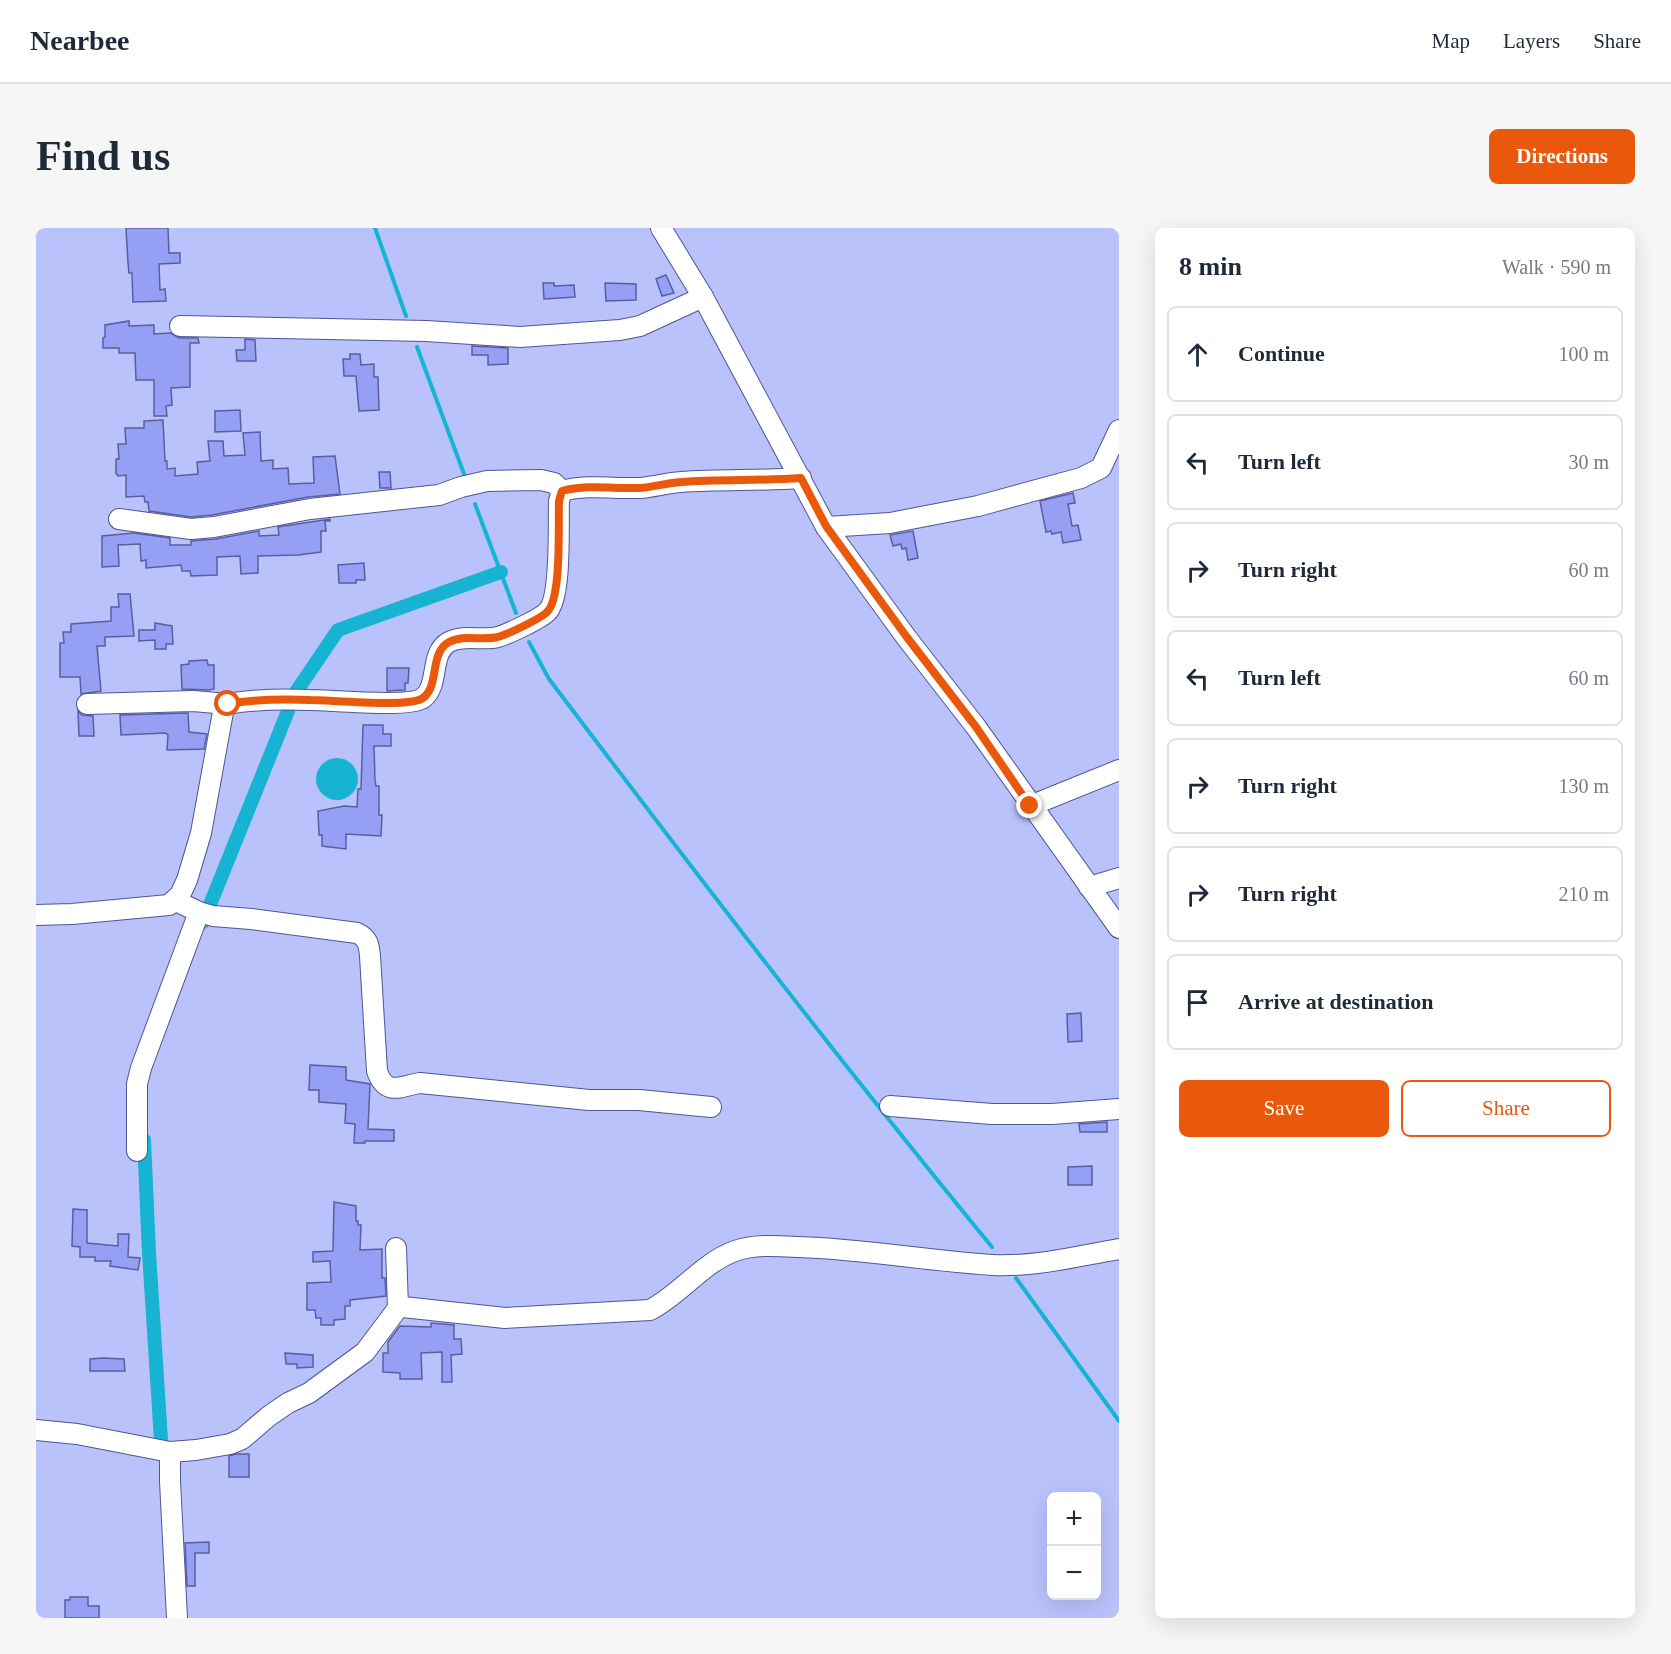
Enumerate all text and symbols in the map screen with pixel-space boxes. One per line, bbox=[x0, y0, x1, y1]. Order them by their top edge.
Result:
text: Nearbee bbox=[30, 25, 130, 56]
text: Map bbox=[1432, 29, 1470, 53]
text: Layers bbox=[1503, 29, 1560, 53]
text: Share bbox=[1593, 29, 1641, 53]
button: Directions bbox=[1489, 129, 1635, 184]
text: Find us bbox=[36, 133, 170, 179]
text: 8 min bbox=[1179, 252, 1242, 281]
text: Walk · 590 m bbox=[1502, 256, 1611, 278]
icon: ahead bbox=[1181, 338, 1214, 371]
text: Continue bbox=[1238, 341, 1325, 366]
text: 100 m bbox=[1558, 343, 1609, 365]
icon: left bbox=[1181, 446, 1214, 479]
text: Turn left bbox=[1238, 449, 1321, 474]
text: 30 m bbox=[1568, 451, 1609, 473]
icon: right bbox=[1181, 554, 1214, 587]
text: Turn right bbox=[1238, 557, 1337, 582]
text: 60 m bbox=[1568, 559, 1609, 581]
icon: left bbox=[1181, 662, 1214, 695]
text: Turn left bbox=[1238, 665, 1321, 690]
text: 60 m bbox=[1568, 667, 1609, 689]
route start bbox=[214, 690, 240, 716]
icon: right bbox=[1181, 770, 1214, 803]
text: Turn right bbox=[1238, 773, 1337, 798]
text: 130 m bbox=[1558, 775, 1609, 797]
route end bbox=[1016, 792, 1042, 818]
icon: right bbox=[1181, 878, 1214, 911]
text: Turn right bbox=[1238, 881, 1337, 906]
text: 210 m bbox=[1558, 883, 1609, 905]
icon: arrive bbox=[1181, 986, 1214, 1019]
text: Arrive at destination bbox=[1238, 989, 1434, 1014]
button: Save bbox=[1179, 1080, 1389, 1137]
button: Share bbox=[1401, 1080, 1611, 1137]
map controls bbox=[1047, 1492, 1101, 1600]
button: + bbox=[1047, 1492, 1101, 1546]
button: − bbox=[1047, 1546, 1101, 1600]

